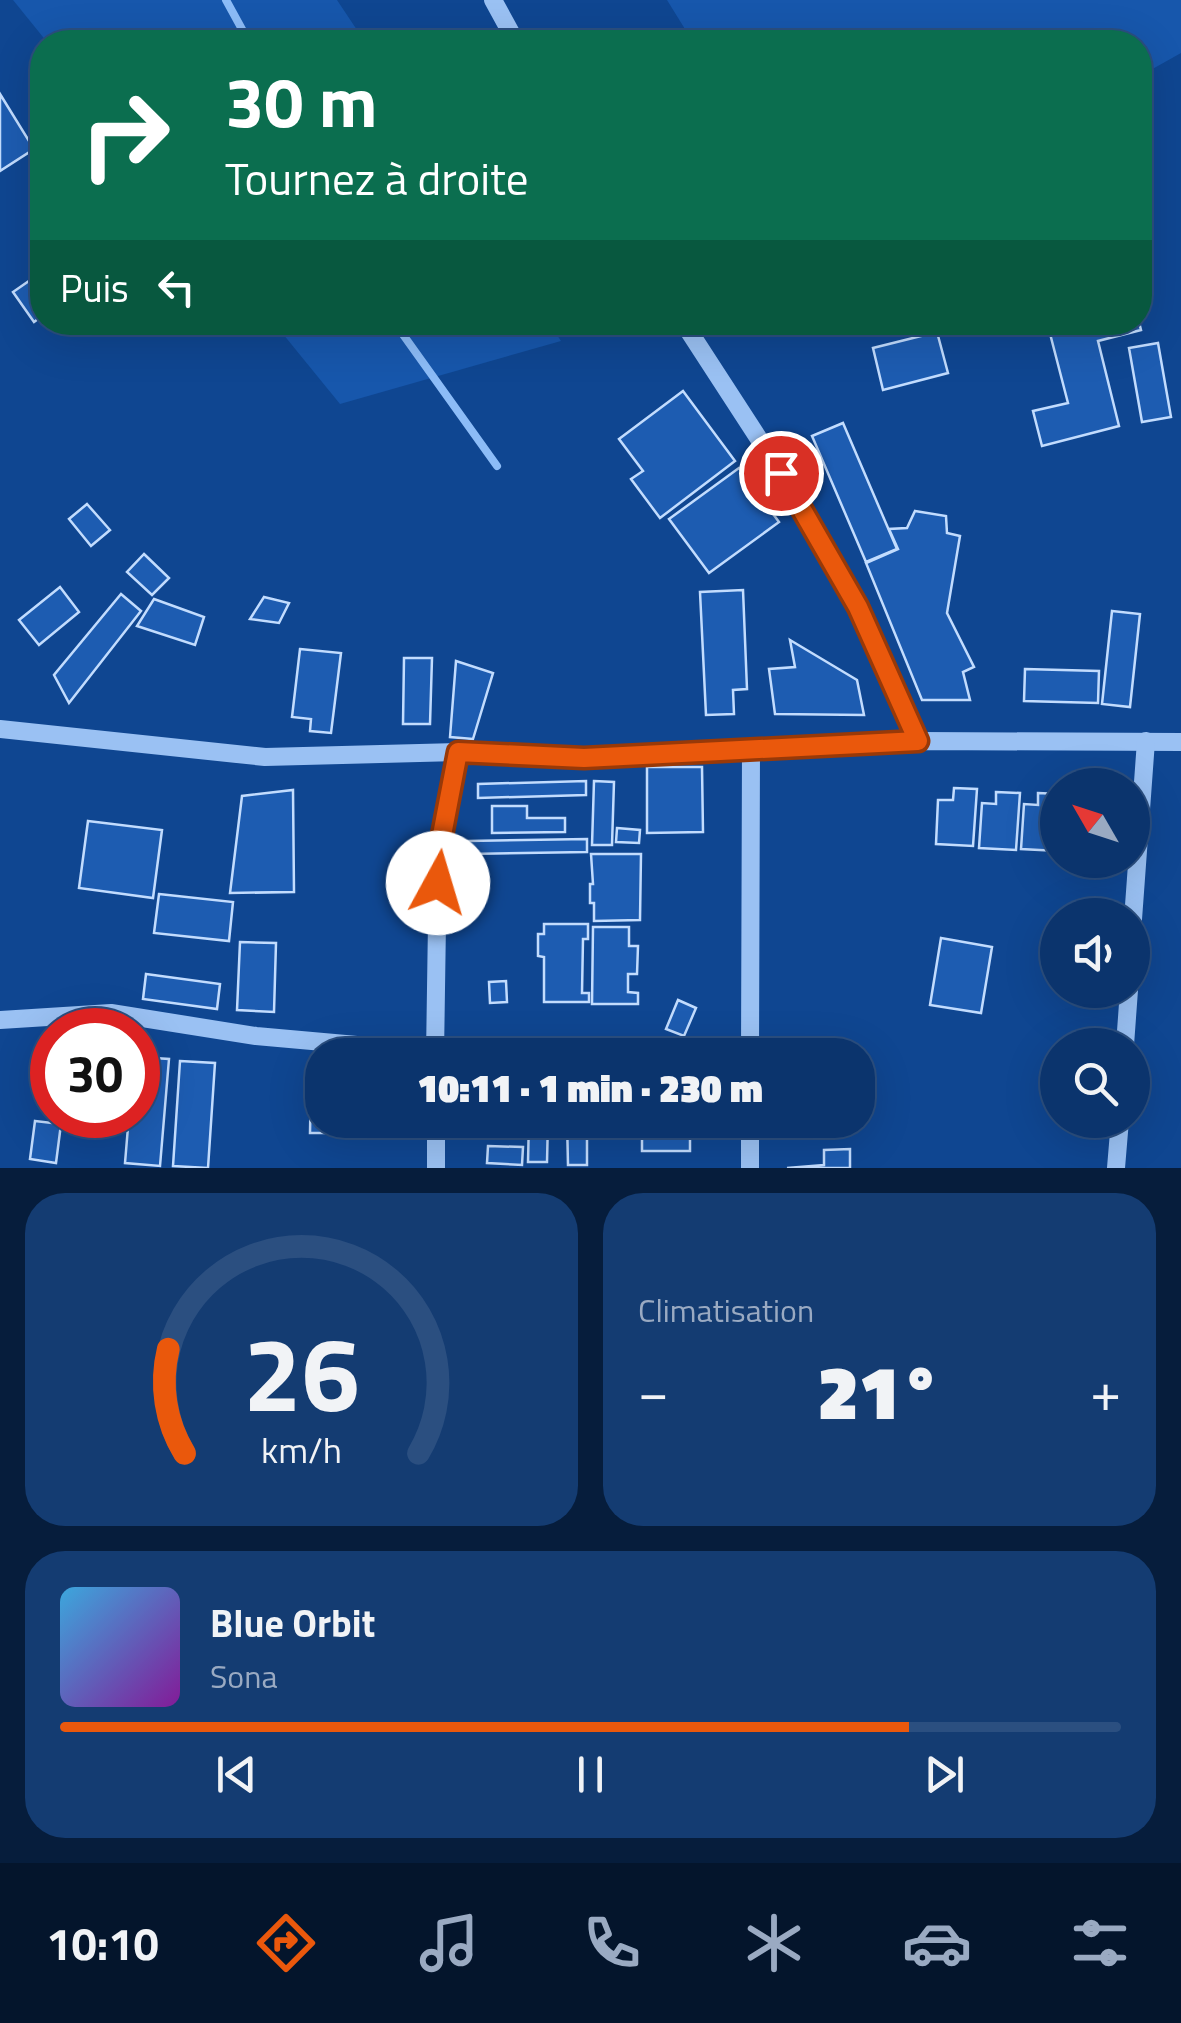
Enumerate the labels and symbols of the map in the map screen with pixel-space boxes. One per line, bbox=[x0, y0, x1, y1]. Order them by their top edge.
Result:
pin bbox=[739, 431, 824, 516]
north arrow bbox=[1040, 768, 1150, 878]
position arrow bbox=[386, 831, 490, 935]
speed limit sign: 30 bbox=[30, 1008, 160, 1138]

